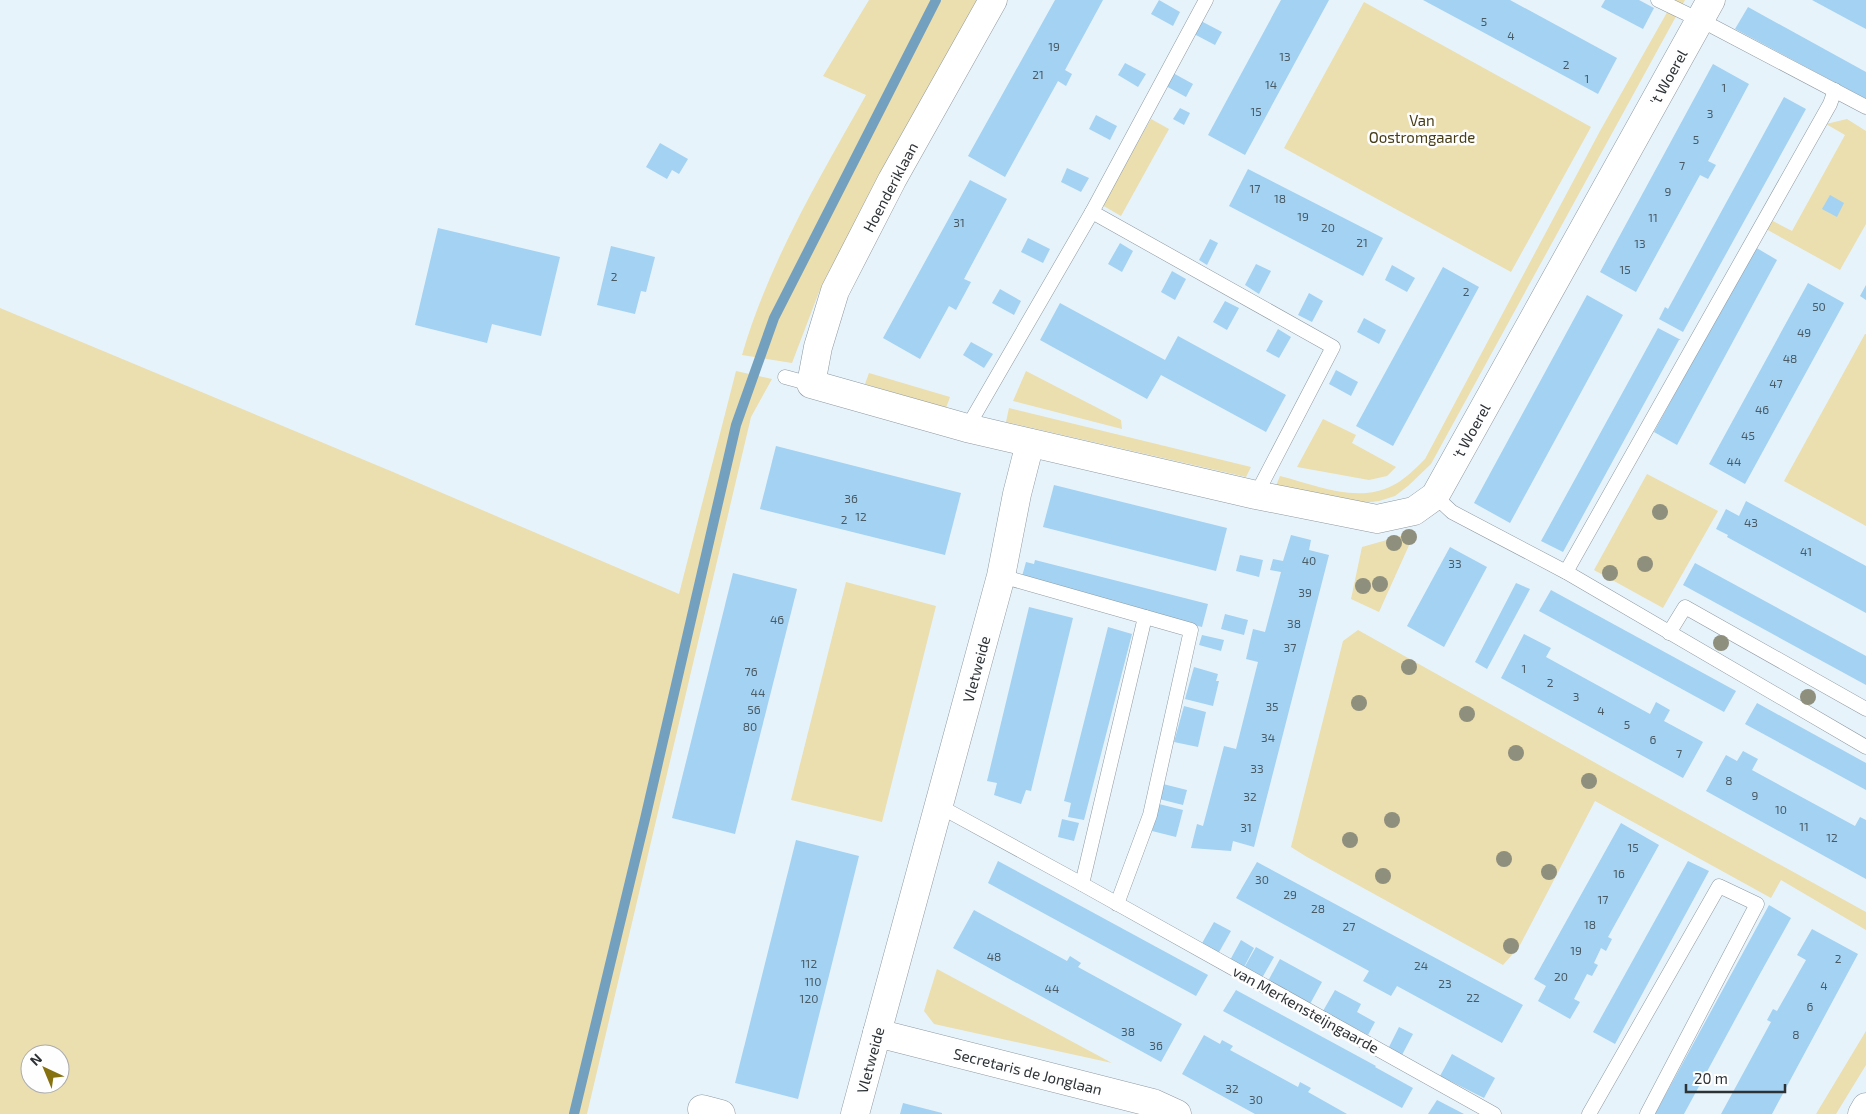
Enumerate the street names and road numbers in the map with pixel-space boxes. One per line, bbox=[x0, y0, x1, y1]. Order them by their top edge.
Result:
street label: 't Woerel bbox=[1645, 46, 1691, 108]
street label: Hoenderiklaan bbox=[859, 139, 921, 235]
street label: 't Woerel bbox=[1448, 400, 1494, 462]
street label: Vletweide bbox=[958, 634, 994, 704]
street label: van Merkensteijngaarde bbox=[1229, 961, 1382, 1058]
street label: Vletweide bbox=[852, 1025, 888, 1095]
street label: Secretaris de Jonglaan bbox=[952, 1044, 1104, 1098]

